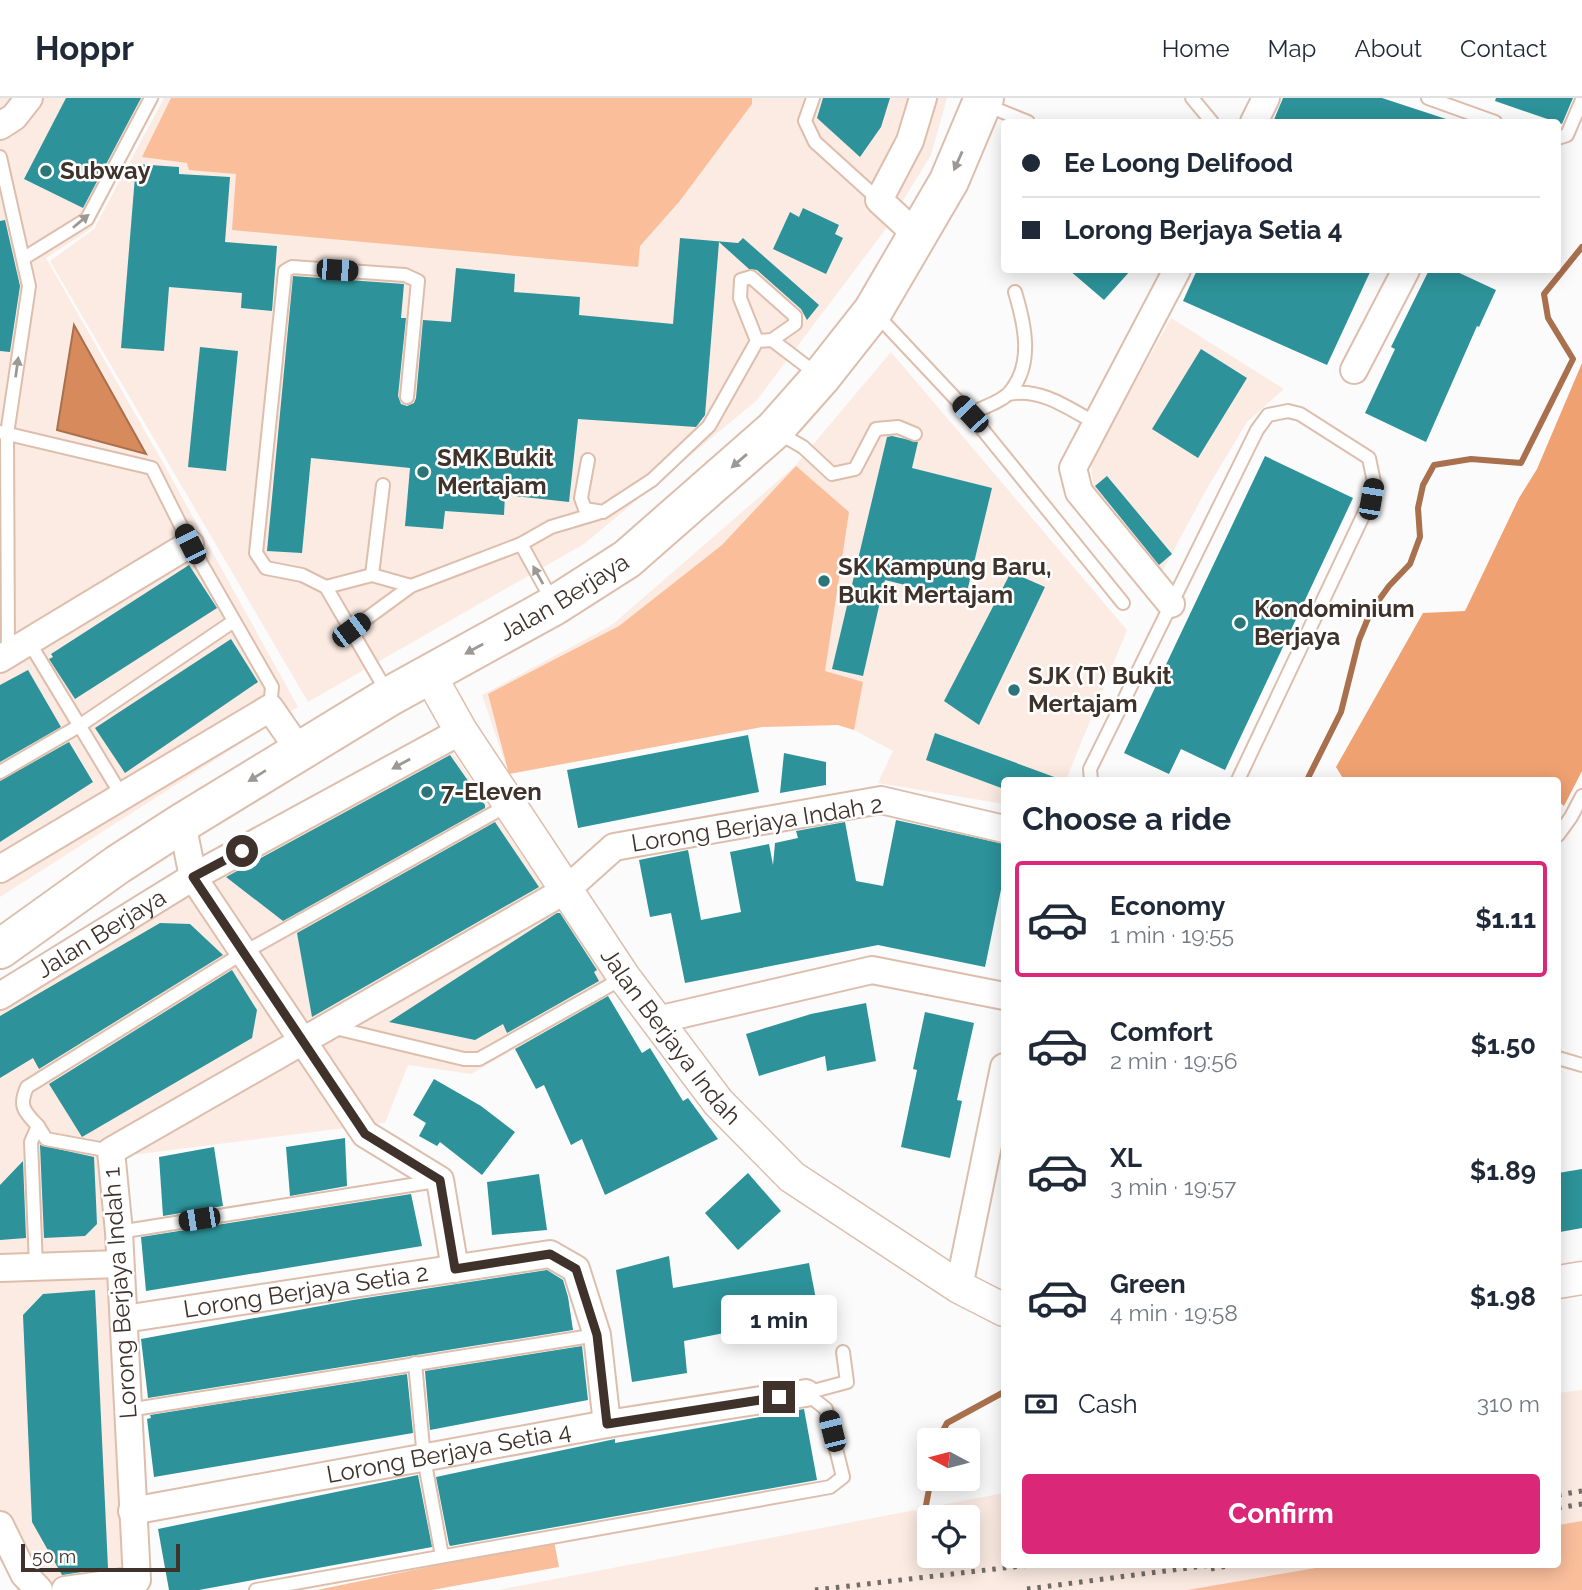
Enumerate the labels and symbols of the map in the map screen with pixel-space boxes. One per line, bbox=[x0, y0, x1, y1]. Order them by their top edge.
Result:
one-way arrow bbox=[952, 151, 964, 171]
place label: Subway bbox=[60, 156, 151, 185]
marker: Subway bbox=[38, 163, 54, 179]
one-way arrow bbox=[72, 214, 90, 229]
car bbox=[316, 258, 359, 282]
one-way arrow bbox=[12, 355, 23, 377]
car bbox=[948, 391, 993, 437]
place label: SMK Bukit Mertajam bbox=[437, 443, 554, 500]
one-way arrow bbox=[730, 453, 747, 468]
marker: SMK Bukit Mertajam bbox=[415, 464, 431, 480]
car bbox=[1358, 476, 1385, 522]
car bbox=[172, 521, 209, 567]
street label: Jalan Berjaya bbox=[494, 547, 634, 647]
place label: SK Kampung Baru, Bukit Mertajam bbox=[838, 552, 1052, 609]
one-way arrow bbox=[532, 565, 544, 584]
marker: SK Kampung Baru, Bukit Mertajam bbox=[816, 573, 832, 589]
place label: Kondominium Berjaya bbox=[1254, 594, 1415, 651]
car bbox=[328, 609, 375, 651]
marker: Kondominium Berjaya bbox=[1232, 615, 1248, 631]
one-way arrow bbox=[465, 643, 484, 655]
place label: SJK (T) Bukit Mertajam bbox=[1028, 661, 1172, 718]
marker: SJK (T) Bukit Mertajam bbox=[1006, 682, 1022, 698]
one-way arrow bbox=[391, 758, 411, 770]
one-way arrow bbox=[247, 770, 266, 782]
place label: 7-Eleven bbox=[441, 777, 542, 806]
marker: 7-Eleven bbox=[419, 784, 435, 800]
street label: Lorong Berjaya Indah 2 bbox=[629, 789, 885, 858]
route start bbox=[226, 835, 258, 867]
street label: Jalan Berjaya bbox=[31, 882, 171, 984]
street label: Jalan Berjaya Indah bbox=[595, 942, 747, 1131]
street label: Lorong Berjaya Indah 1 bbox=[96, 1166, 143, 1420]
car bbox=[177, 1205, 222, 1233]
street label: Lorong Berjaya Setia 2 bbox=[181, 1258, 430, 1324]
callout: 1 min bbox=[721, 1296, 837, 1344]
route end bbox=[763, 1381, 795, 1413]
car bbox=[817, 1408, 848, 1454]
street label: Lorong Berjaya Setia 4 bbox=[324, 1416, 573, 1489]
north arrow bbox=[917, 1428, 980, 1491]
scale bar bbox=[21, 1541, 180, 1573]

